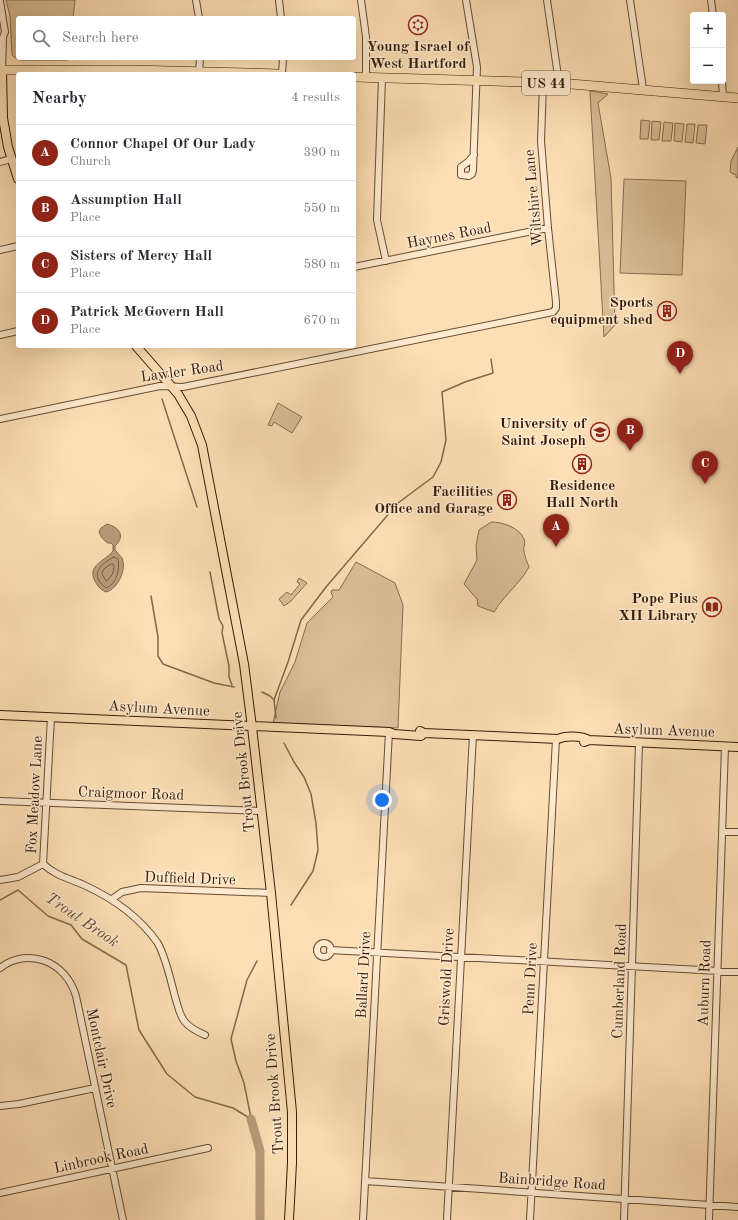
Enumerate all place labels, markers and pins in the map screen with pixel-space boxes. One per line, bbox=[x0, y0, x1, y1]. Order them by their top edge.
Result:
synagogue icon: Young Israel of West Hartford bbox=[407, 14, 429, 36]
place label: Young Israel of West Hartford bbox=[367, 40, 471, 72]
place label: Sports equipment shed bbox=[550, 296, 653, 328]
building icon: Sports equipment shed bbox=[656, 300, 678, 322]
pin: D bbox=[667, 341, 693, 374]
place label: University of Saint Joseph bbox=[499, 417, 588, 449]
pin: B bbox=[617, 418, 643, 451]
school or university icon: University of Saint Joseph bbox=[589, 421, 611, 443]
pin: C bbox=[692, 451, 718, 484]
building icon: Residence Hall North bbox=[571, 453, 593, 475]
place label: Residence Hall North bbox=[546, 479, 618, 511]
place label: Facilities Office and Garage bbox=[374, 485, 493, 517]
building icon: Facilities Office and Garage bbox=[496, 489, 518, 511]
pin: A bbox=[543, 514, 569, 547]
place label: Pope Pius XII Library bbox=[618, 592, 698, 624]
library icon: Pope Pius XII Library bbox=[701, 596, 723, 618]

